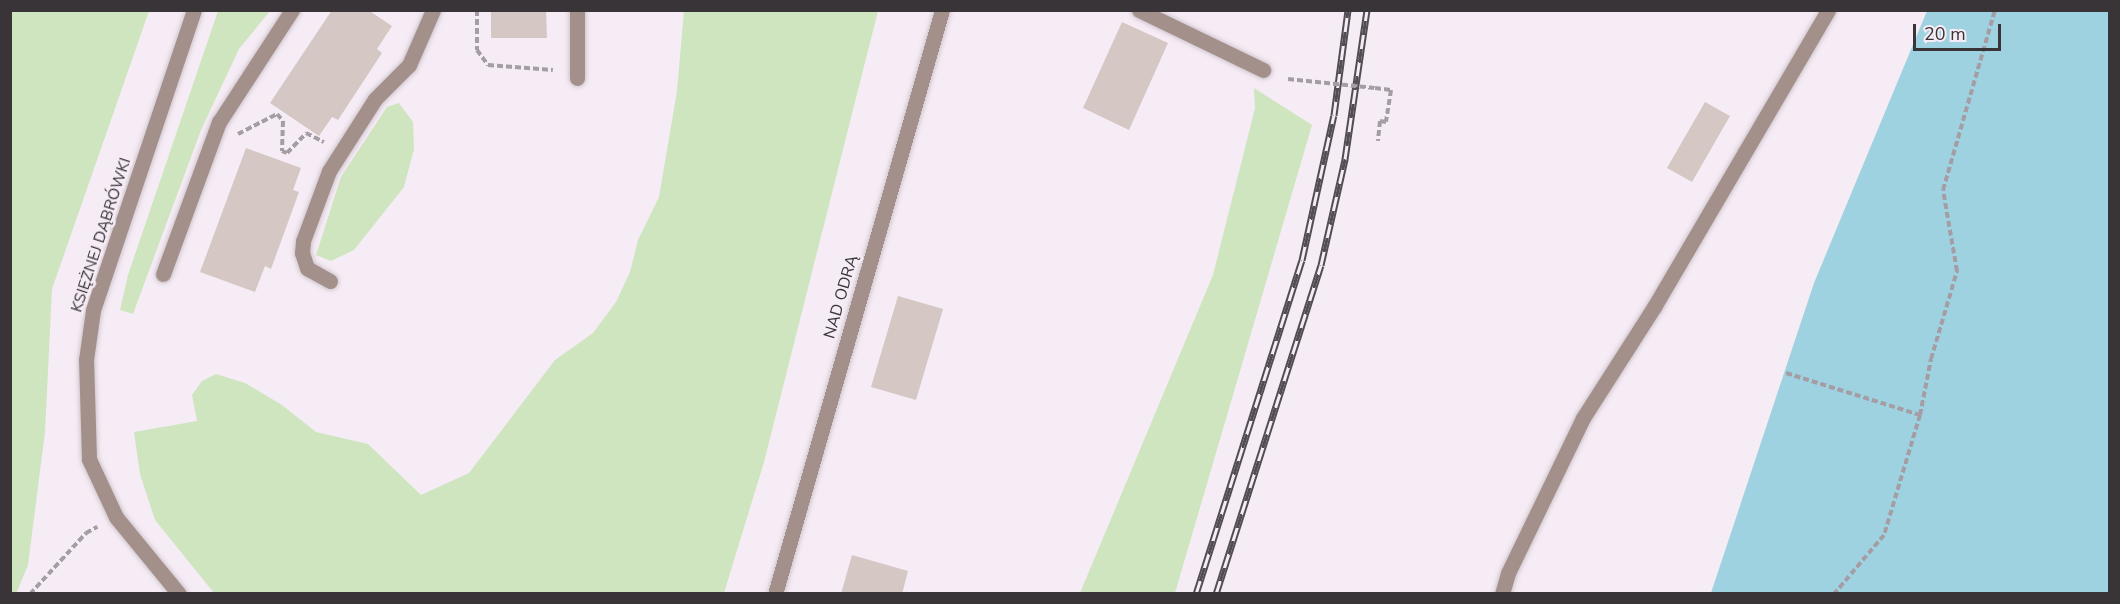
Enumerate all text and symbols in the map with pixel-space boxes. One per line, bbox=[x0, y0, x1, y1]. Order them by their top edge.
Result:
scale bar bbox=[1916, 12, 2004, 50]
text: 20 m bbox=[1924, 22, 1966, 46]
street label: KSIĘŻNEJ DĄBRÓWKI bbox=[67, 155, 135, 315]
street label: NAD ODRĄ bbox=[820, 253, 862, 341]

